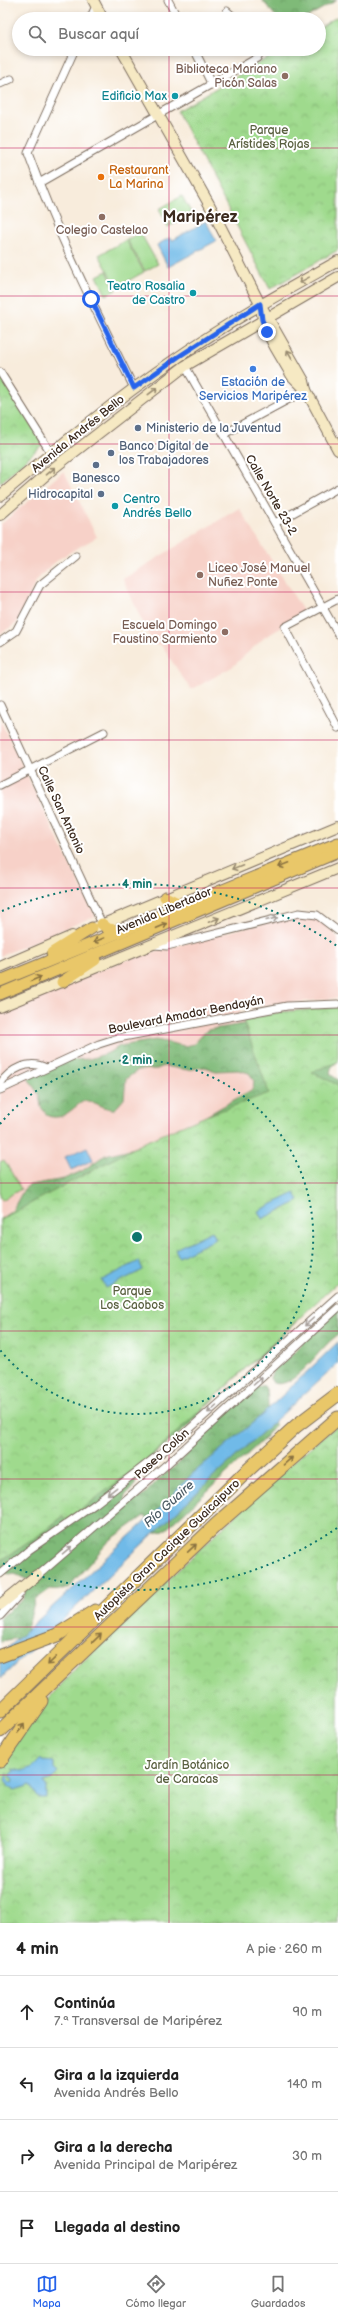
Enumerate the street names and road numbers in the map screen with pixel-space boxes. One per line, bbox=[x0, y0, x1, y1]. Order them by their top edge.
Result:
street label: Avenida Andrés Bello bbox=[29, 392, 128, 476]
street label: Calle Norte 23-2 bbox=[242, 452, 300, 538]
street label: Calle San Antonio bbox=[34, 764, 88, 857]
street label: Avenida Libertador bbox=[114, 884, 215, 938]
street label: Boulevard Amador Bendayán bbox=[107, 993, 265, 1037]
street label: Paseo Colón bbox=[132, 1425, 193, 1483]
street label: Autopista Gran Cacique Guaicaipuro bbox=[91, 1476, 243, 1624]

